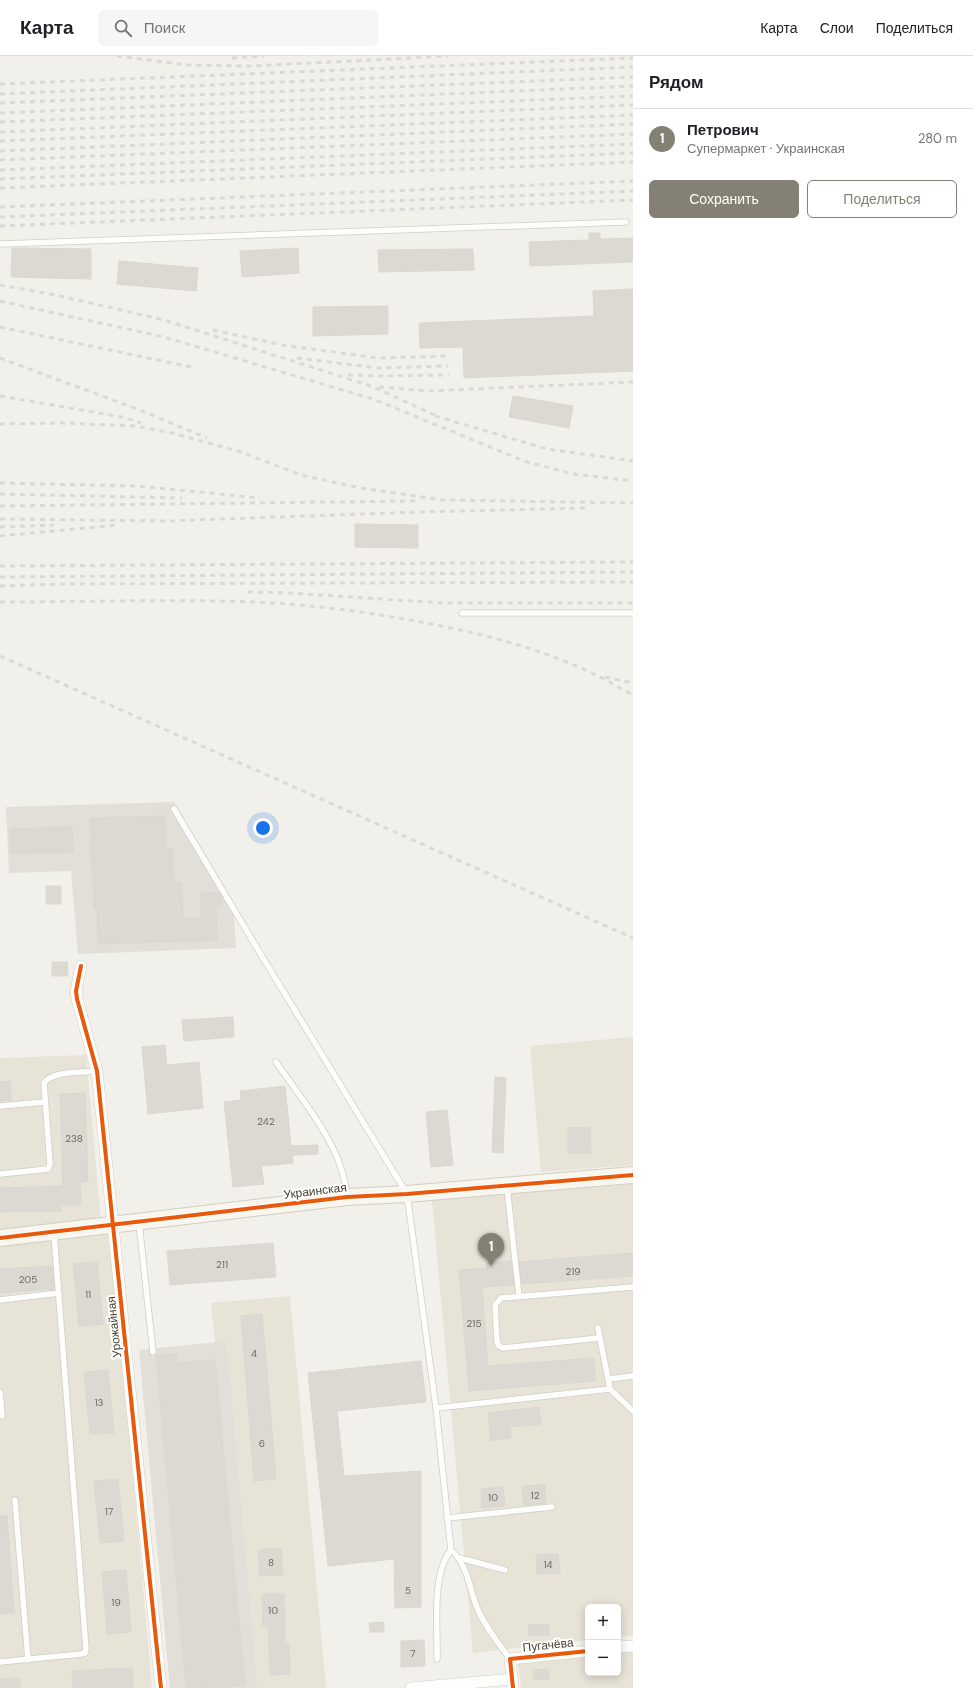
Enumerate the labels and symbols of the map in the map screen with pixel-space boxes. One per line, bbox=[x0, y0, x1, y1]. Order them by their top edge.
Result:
your location bbox=[253, 818, 273, 838]
house number: 242 bbox=[257, 1115, 275, 1128]
house number: 238 bbox=[65, 1132, 83, 1145]
street label: Украинская bbox=[282, 1179, 348, 1203]
pin: 1 bbox=[478, 1233, 504, 1266]
house number: 211 bbox=[216, 1258, 228, 1271]
house number: 219 bbox=[565, 1265, 581, 1278]
house number: 205 bbox=[19, 1273, 37, 1286]
house number: 11 bbox=[85, 1288, 91, 1301]
street label: Урожайная bbox=[103, 1296, 125, 1358]
house number: 215 bbox=[467, 1317, 481, 1330]
house number: 4 bbox=[251, 1347, 257, 1360]
house number: 13 bbox=[94, 1396, 104, 1409]
house number: 6 bbox=[259, 1437, 265, 1450]
house number: 12 bbox=[531, 1489, 540, 1502]
house number: 10 bbox=[488, 1491, 498, 1504]
house number: 17 bbox=[105, 1505, 113, 1518]
house number: 8 bbox=[268, 1556, 274, 1569]
house number: 14 bbox=[543, 1558, 553, 1571]
house number: 5 bbox=[405, 1584, 411, 1597]
house number: 19 bbox=[111, 1596, 121, 1609]
house number: 10 bbox=[268, 1604, 278, 1617]
street label: Пугачёва bbox=[522, 1634, 575, 1656]
house number: 7 bbox=[410, 1647, 416, 1660]

